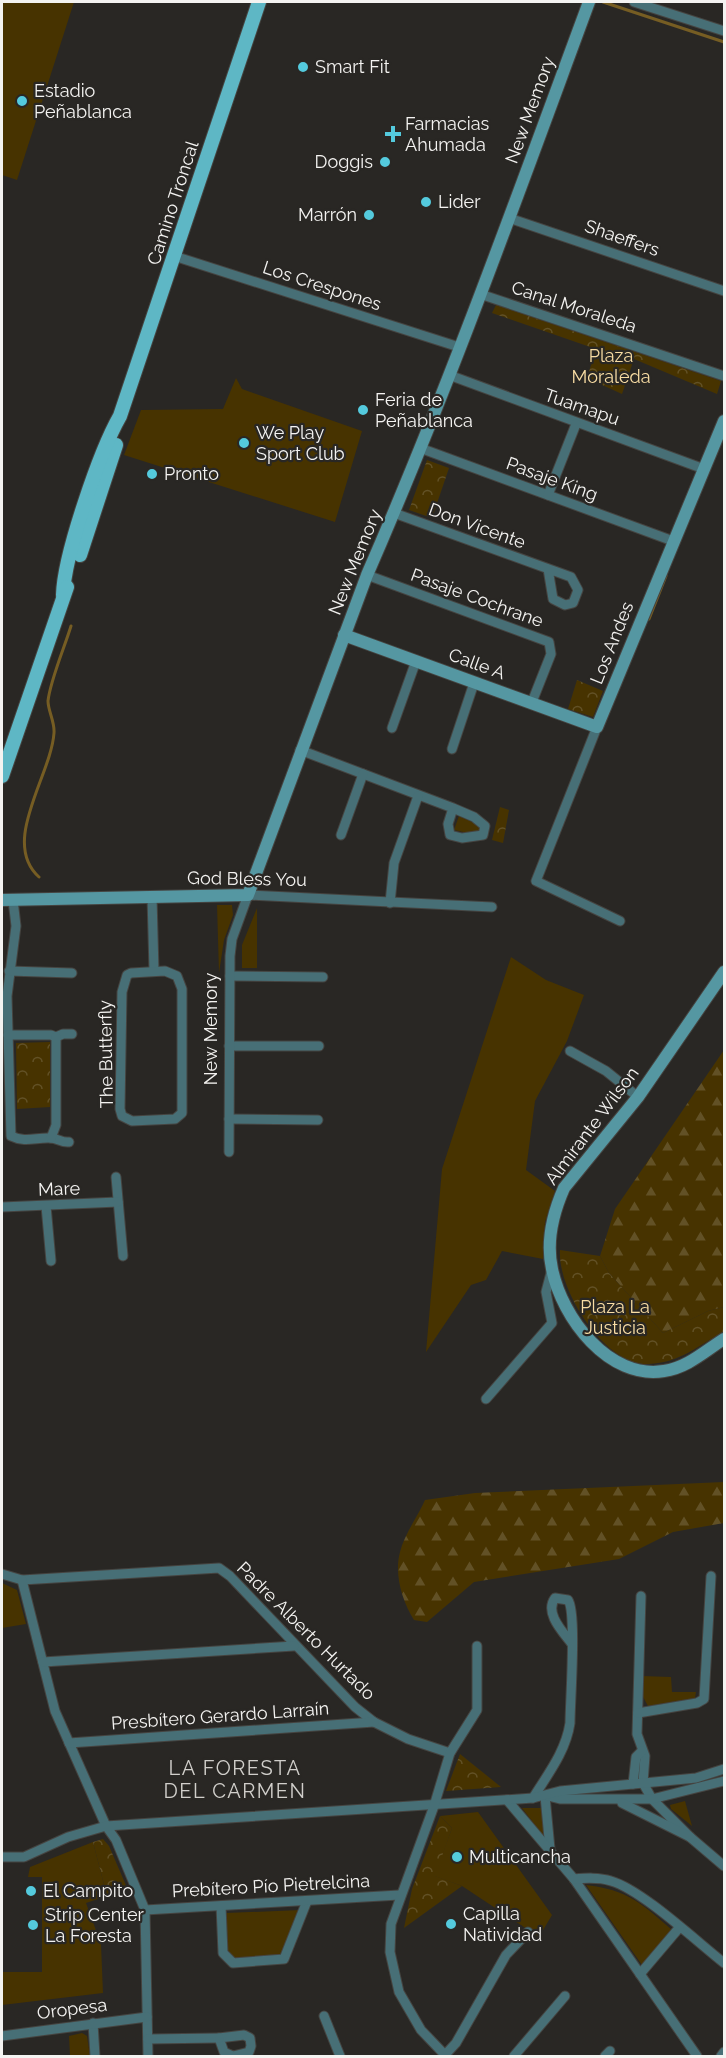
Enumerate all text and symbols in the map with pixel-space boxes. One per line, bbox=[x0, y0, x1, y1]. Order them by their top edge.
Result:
street label: New Memory bbox=[500, 53, 559, 166]
place label: Smart Fit bbox=[315, 56, 390, 77]
marker: Smart Fit bbox=[296, 60, 310, 74]
place label: Estadio Peñablanca bbox=[34, 80, 132, 122]
marker: Estadio Peñablanca bbox=[15, 94, 29, 108]
place label: Farmacias Ahumada bbox=[405, 113, 490, 155]
marker: Farmacias Ahumada bbox=[386, 127, 400, 141]
street label: Camino Troncal bbox=[143, 138, 202, 267]
place label: Doggis bbox=[315, 151, 373, 172]
marker: Doggis bbox=[378, 155, 392, 169]
place label: Lider bbox=[438, 191, 481, 212]
marker: Lider bbox=[419, 195, 433, 209]
place label: Marrón bbox=[298, 204, 357, 225]
marker: Marrón bbox=[362, 208, 376, 222]
street label: Shaeffers bbox=[582, 215, 662, 260]
street label: Los Crespones bbox=[260, 256, 384, 315]
street label: Canal Moraleda bbox=[509, 276, 639, 337]
park label: Plaza Moraleda bbox=[572, 345, 650, 387]
street label: Tuamapu bbox=[542, 384, 623, 429]
place label: Feria de Peñablanca bbox=[375, 389, 473, 431]
marker: Feria de Peñablanca bbox=[356, 403, 370, 417]
place label: We Play Sport Club bbox=[256, 422, 345, 464]
marker: We Play Sport Club bbox=[237, 436, 251, 450]
street label: Pasaje King bbox=[504, 452, 601, 505]
place label: Pronto bbox=[164, 463, 219, 484]
marker: Pronto bbox=[145, 467, 159, 481]
street label: Don Vicente bbox=[426, 498, 529, 553]
street label: New Memory bbox=[324, 506, 385, 618]
street label: Pasaje Cochrane bbox=[408, 564, 547, 631]
street label: Los Andes bbox=[586, 598, 638, 687]
street label: Calle A bbox=[446, 644, 508, 683]
street label: God Bless You bbox=[187, 867, 307, 890]
street label: New Memory bbox=[200, 973, 221, 1085]
street label: The Butterfly bbox=[94, 1000, 117, 1108]
street label: Almirante Wilson bbox=[540, 1063, 643, 1189]
street label: Mare bbox=[38, 1177, 81, 1200]
park label: Plaza La Justicia bbox=[580, 1296, 650, 1338]
street label: Padre Alberto Hurtado bbox=[233, 1557, 380, 1704]
street label: Presbítero Gerardo Larraín bbox=[110, 1697, 330, 1734]
district label: LA FORESTA DEL CARMEN bbox=[164, 1756, 306, 1803]
place label: Multicancha bbox=[469, 1846, 571, 1867]
marker: Multicancha bbox=[450, 1850, 464, 1864]
street label: Prebítero Pío Pietrelcina bbox=[171, 1870, 371, 1901]
place label: El Campito bbox=[43, 1880, 134, 1901]
marker: El Campito bbox=[24, 1884, 38, 1898]
place label: Capilla Natividad bbox=[463, 1903, 542, 1945]
place label: Strip Center La Foresta bbox=[45, 1904, 144, 1946]
marker: Capilla Natividad bbox=[444, 1917, 458, 1931]
marker: Strip Center La Foresta bbox=[26, 1918, 40, 1932]
street label: Oropesa bbox=[36, 1994, 108, 2023]

